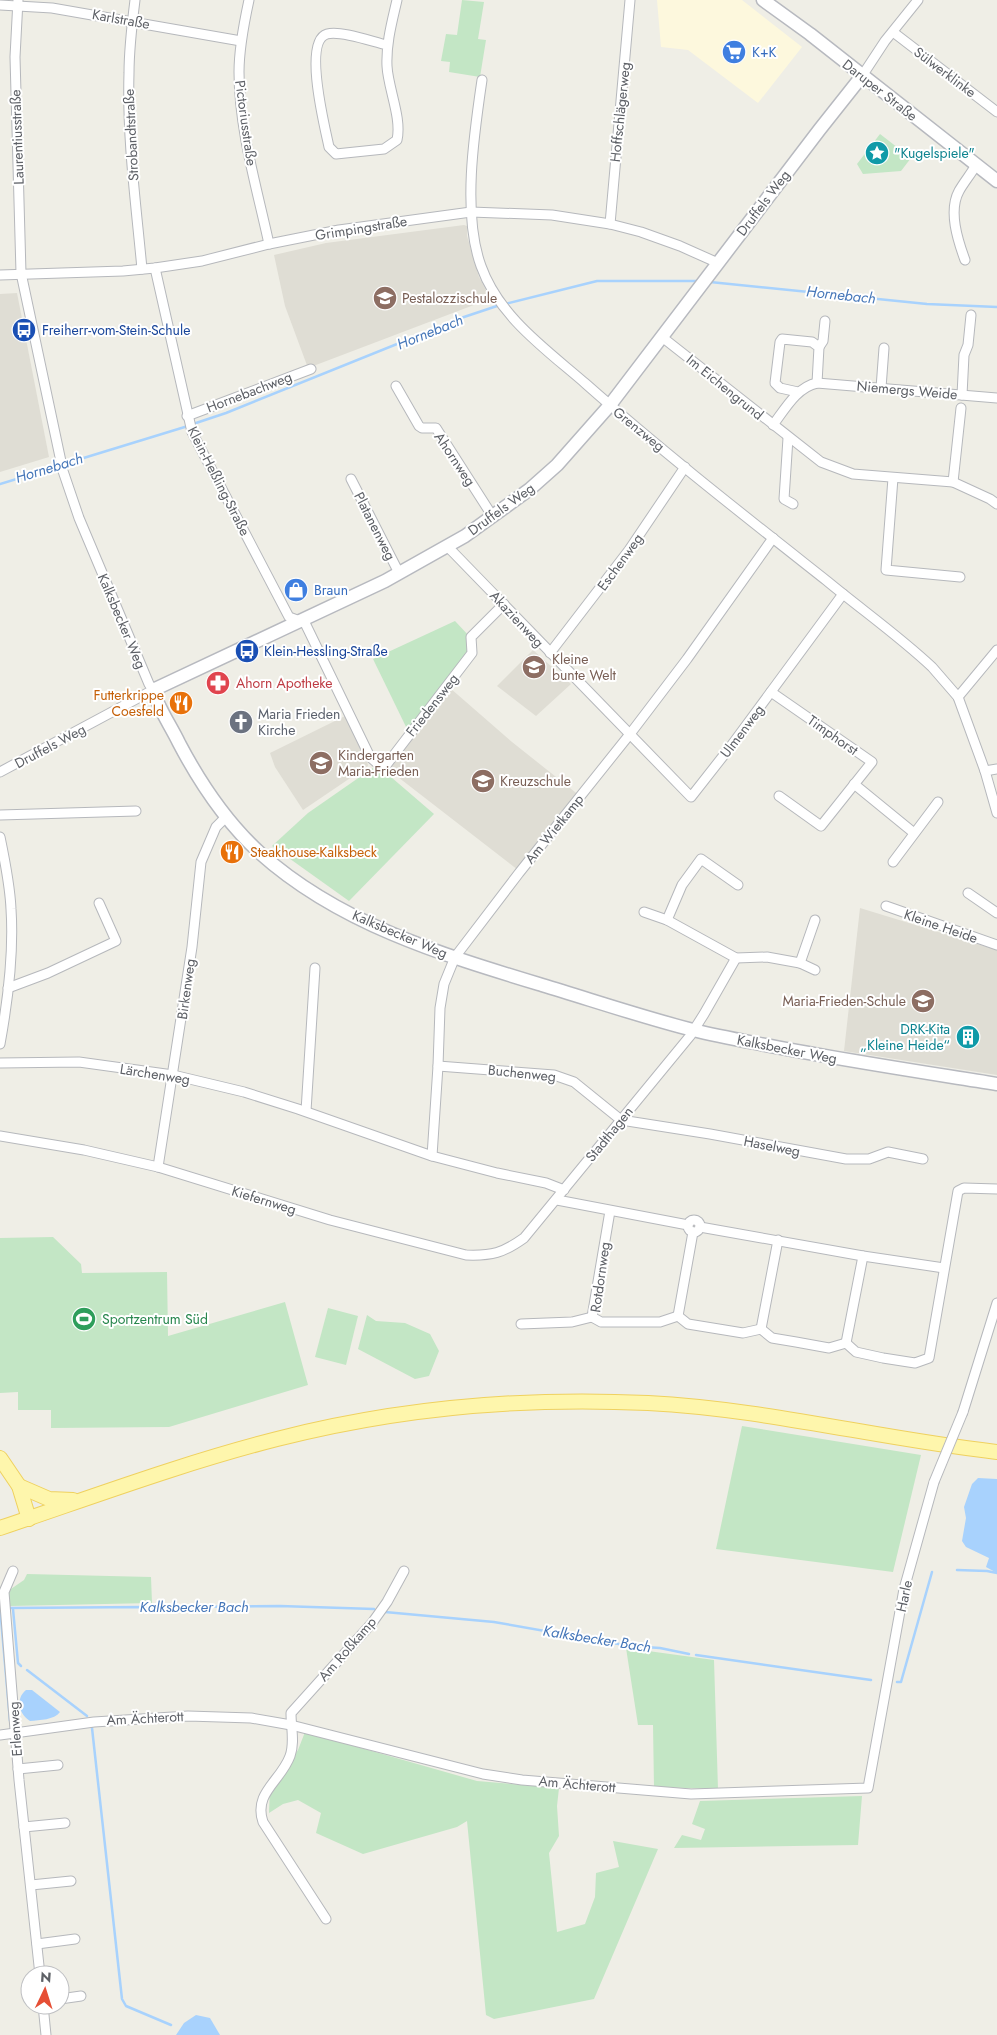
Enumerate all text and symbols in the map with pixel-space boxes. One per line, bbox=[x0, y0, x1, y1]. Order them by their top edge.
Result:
street label: Karlstraße bbox=[91, 4, 151, 34]
supermarket icon: K+K bbox=[721, 39, 747, 65]
place label: K+K bbox=[752, 42, 777, 62]
street label: Sülwerklinke bbox=[910, 42, 980, 102]
street label: Daruper Straße bbox=[838, 54, 922, 126]
street label: Hoffschlägerweg bbox=[605, 61, 635, 163]
street label: Pictoriusstraße bbox=[230, 79, 262, 167]
street label: Strobandtstraße bbox=[119, 88, 143, 182]
street label: Laurentiusstraße bbox=[5, 89, 29, 185]
place icon: "Kugelspiele" bbox=[864, 140, 890, 166]
place label: "Kugelspiele" bbox=[894, 143, 975, 163]
street label: Druffels Weg bbox=[732, 166, 794, 240]
street label: Grimpingstraße bbox=[314, 211, 408, 245]
water label: Hornebach bbox=[805, 280, 877, 310]
school or university icon: Pestalozzischule bbox=[372, 285, 398, 311]
place label: Pestalozzischule bbox=[402, 288, 497, 308]
water label: Hornebach bbox=[394, 309, 466, 355]
bus stop icon: Freiherr-vom-Stein-Schule bbox=[11, 317, 37, 343]
place label: Freiherr-vom-Stein-Schule bbox=[42, 320, 190, 340]
street label: Im Eichengrund bbox=[682, 350, 768, 424]
street label: Hornebachweg bbox=[203, 367, 295, 417]
street label: Niemergs Weide bbox=[856, 376, 958, 404]
street label: Grenzweg bbox=[609, 402, 669, 456]
street label: Klein-Heßling-Straße bbox=[183, 423, 255, 539]
street label: Ahornweg bbox=[430, 428, 480, 490]
water label: Hornebach bbox=[12, 447, 86, 489]
street label: Druffels Weg bbox=[464, 478, 538, 540]
street label: Platanenweg bbox=[349, 488, 401, 564]
street label: Eschenweg bbox=[592, 529, 648, 595]
street label: Kalksbecker Weg bbox=[93, 570, 151, 672]
shop icon: Braun bbox=[283, 577, 309, 603]
place label: Braun bbox=[314, 580, 348, 600]
street label: Akazienweg bbox=[485, 586, 549, 652]
bus stop icon: Klein-Hessling-Straße bbox=[234, 638, 260, 664]
place label: Klein-Hessling-Straße bbox=[264, 641, 388, 661]
place label: Kleine bunte Welt bbox=[552, 649, 617, 685]
school or university icon: Kleine bunte Welt bbox=[521, 654, 547, 680]
street label: Friedensweg bbox=[401, 669, 463, 741]
pharmacy icon: Ahorn Apotheke bbox=[205, 670, 231, 696]
place label: Ahorn Apotheke bbox=[236, 673, 333, 693]
place label: Futterkrippe Coesfeld bbox=[93, 685, 164, 721]
restaurant icon: Futterkrippe Coesfeld bbox=[168, 690, 194, 716]
street label: Ulmenweg bbox=[715, 700, 769, 762]
place label: Maria Frieden Kirche bbox=[258, 704, 340, 740]
church icon: Maria Frieden Kirche bbox=[228, 709, 254, 735]
street label: Timphorst bbox=[804, 710, 863, 760]
street label: Druffels Weg bbox=[11, 719, 89, 773]
place label: Kindergarten Maria-Frieden bbox=[338, 745, 419, 781]
school or university icon: Kindergarten Maria-Frieden bbox=[308, 750, 334, 776]
school or university icon: Kreuzschule bbox=[470, 768, 496, 794]
place label: Kreuzschule bbox=[500, 771, 571, 791]
street label: Am Wietkamp bbox=[520, 790, 588, 868]
restaurant icon: Steakhouse-Kalksbeck bbox=[219, 839, 245, 865]
place label: Steakhouse-Kalksbeck bbox=[250, 842, 378, 862]
street label: Kleine Heide bbox=[901, 904, 981, 948]
street label: Kalksbecker Weg bbox=[349, 905, 451, 963]
street label: Birkenweg bbox=[172, 957, 200, 1021]
school or university icon: Maria-Frieden-Schule bbox=[910, 988, 936, 1014]
place label: Maria-Frieden-Schule bbox=[782, 991, 906, 1011]
place label: DRK-Kita „Kleine Heide“ bbox=[860, 1019, 950, 1055]
building icon: DRK-Kita „Kleine Heide“ bbox=[955, 1024, 981, 1050]
street label: Kalksbecker Weg bbox=[735, 1029, 839, 1069]
street label: Lärchenweg bbox=[119, 1059, 191, 1089]
street label: Buchenweg bbox=[487, 1059, 557, 1087]
street label: Stadthagen bbox=[581, 1102, 637, 1166]
street label: Haselweg bbox=[742, 1131, 802, 1161]
street label: Kiefernweg bbox=[229, 1181, 299, 1219]
street label: Rotdornweg bbox=[585, 1240, 615, 1314]
sports icon: Sportzentrum Süd bbox=[71, 1306, 97, 1332]
place label: Sportzentrum Süd bbox=[102, 1309, 208, 1329]
street label: Harle bbox=[891, 1578, 917, 1614]
water label: Kalksbecker Bach bbox=[139, 1596, 249, 1618]
street label: Am Roßkamp bbox=[313, 1612, 381, 1686]
water label: Kalksbecker Bach bbox=[541, 1620, 653, 1658]
street label: Erlenweg bbox=[3, 1701, 27, 1757]
street label: Am Ächterott bbox=[106, 1706, 185, 1730]
street label: Am Ächterott bbox=[538, 1771, 617, 1797]
north arrow bbox=[20, 1965, 70, 2015]
text: N bbox=[40, 1967, 52, 1987]

